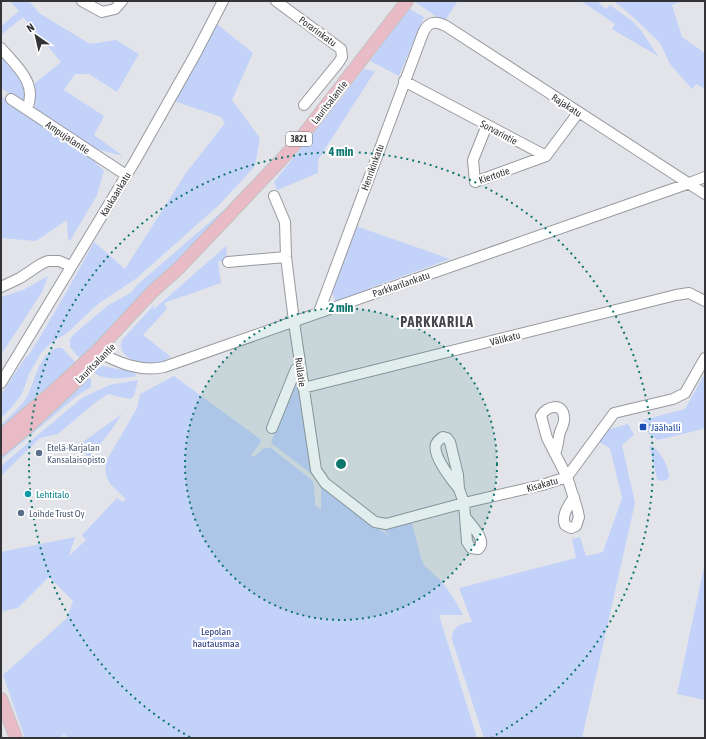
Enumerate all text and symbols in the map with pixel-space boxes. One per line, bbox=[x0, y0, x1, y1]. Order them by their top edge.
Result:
street label: Porarinkatu bbox=[297, 14, 339, 49]
north arrow bbox=[16, 16, 56, 56]
text: N bbox=[24, 21, 36, 35]
street label: Lauritsalantie bbox=[309, 78, 350, 126]
street label: Rajakatu bbox=[550, 92, 584, 119]
street label: Sorvarintie bbox=[478, 118, 520, 147]
street label: Ampujalantie bbox=[44, 119, 92, 156]
road number: 3821 bbox=[286, 132, 312, 146]
street label: Henrikinkatu bbox=[359, 142, 386, 192]
text: 4 min bbox=[328, 145, 353, 159]
street label: Kiertotie bbox=[477, 165, 511, 186]
street label: Kaukaankatu bbox=[98, 170, 133, 218]
street label: Parkkarilankatu bbox=[371, 269, 431, 299]
text: 2 min bbox=[329, 301, 353, 315]
district label: PARKKARILA bbox=[400, 314, 474, 330]
street label: Välikatu bbox=[489, 329, 522, 348]
street label: Lauritsalantie bbox=[73, 341, 118, 385]
street label: Rullatie bbox=[293, 357, 308, 388]
marker: Jäähalli bbox=[638, 422, 648, 432]
place label: Jäähalli bbox=[651, 422, 681, 433]
place label: Etelä-Karjalan Kansalaisopisto bbox=[47, 442, 106, 465]
marker: Etelä-Karjalan Kansalaisopisto bbox=[34, 448, 44, 458]
centre of rings bbox=[334, 457, 348, 471]
street label: Kisakatu bbox=[525, 475, 559, 494]
marker: Lehtitalo bbox=[23, 489, 33, 499]
place label: Lehtitalo bbox=[36, 489, 70, 500]
marker: Loihde Trust Oy bbox=[16, 508, 26, 518]
place label: Loihde Trust Oy bbox=[29, 508, 85, 519]
park label: Lepolan hautausmaa bbox=[193, 626, 240, 649]

